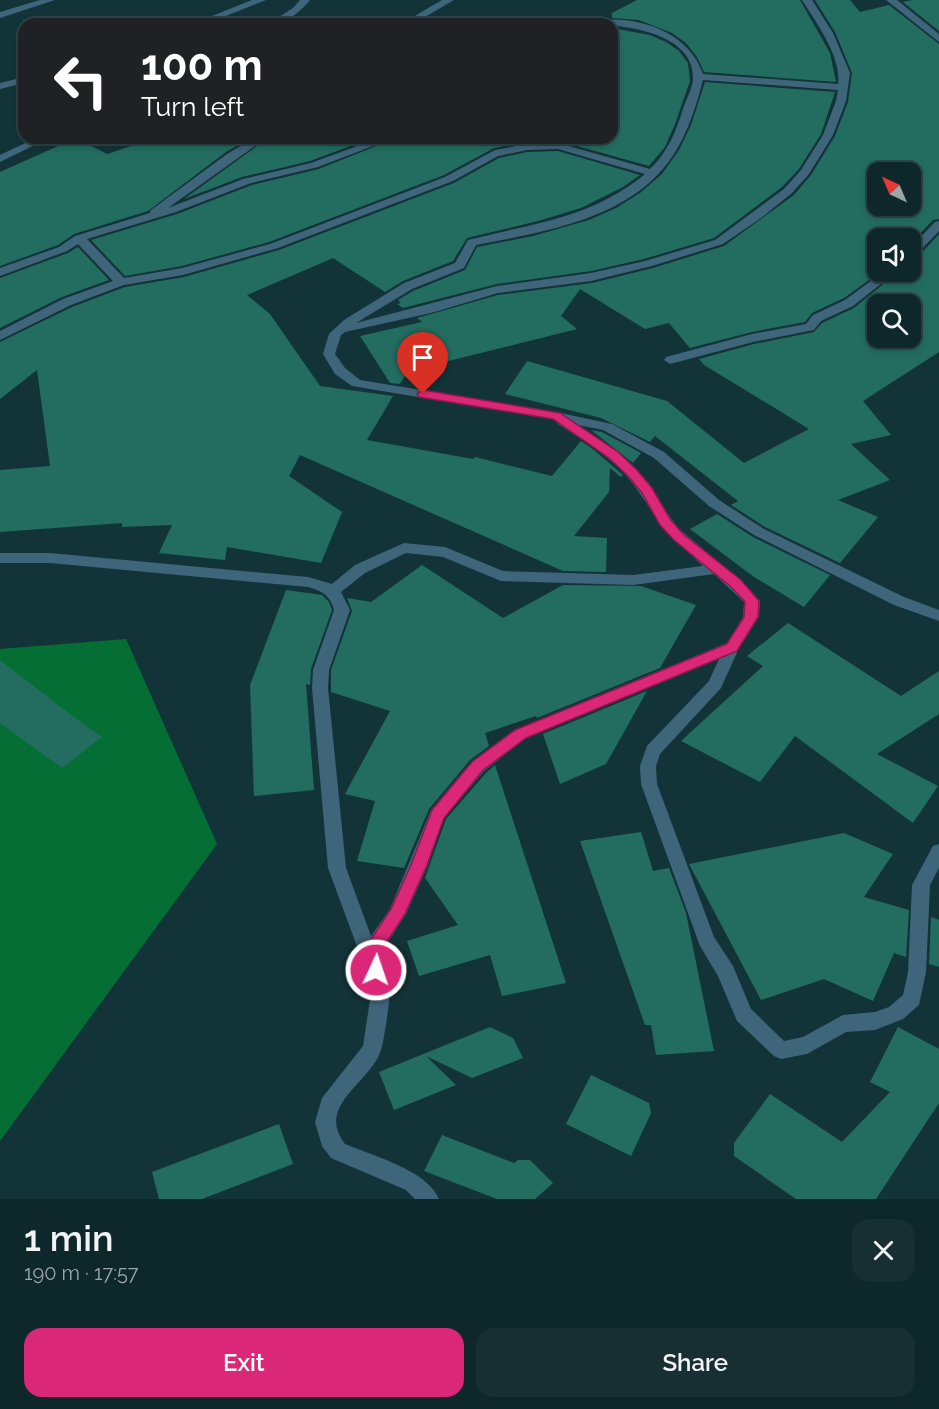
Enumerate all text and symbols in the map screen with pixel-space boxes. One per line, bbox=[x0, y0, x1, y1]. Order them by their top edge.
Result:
text: 100 m bbox=[141, 41, 263, 90]
icon: left bbox=[42, 42, 120, 120]
text: Turn left bbox=[141, 91, 244, 122]
north arrow bbox=[867, 162, 921, 216]
map controls bbox=[867, 162, 921, 348]
button: sound bbox=[867, 228, 921, 282]
button: search bbox=[867, 294, 921, 348]
pin bbox=[397, 332, 448, 394]
icon: arrive bbox=[406, 341, 439, 374]
position arrow bbox=[344, 938, 408, 1002]
text: 1 min bbox=[24, 1217, 113, 1259]
button: close bbox=[852, 1219, 915, 1282]
text: 190 m · 17:57 bbox=[24, 1261, 138, 1285]
button: Exit bbox=[24, 1328, 464, 1397]
button: Share bbox=[476, 1328, 915, 1397]

